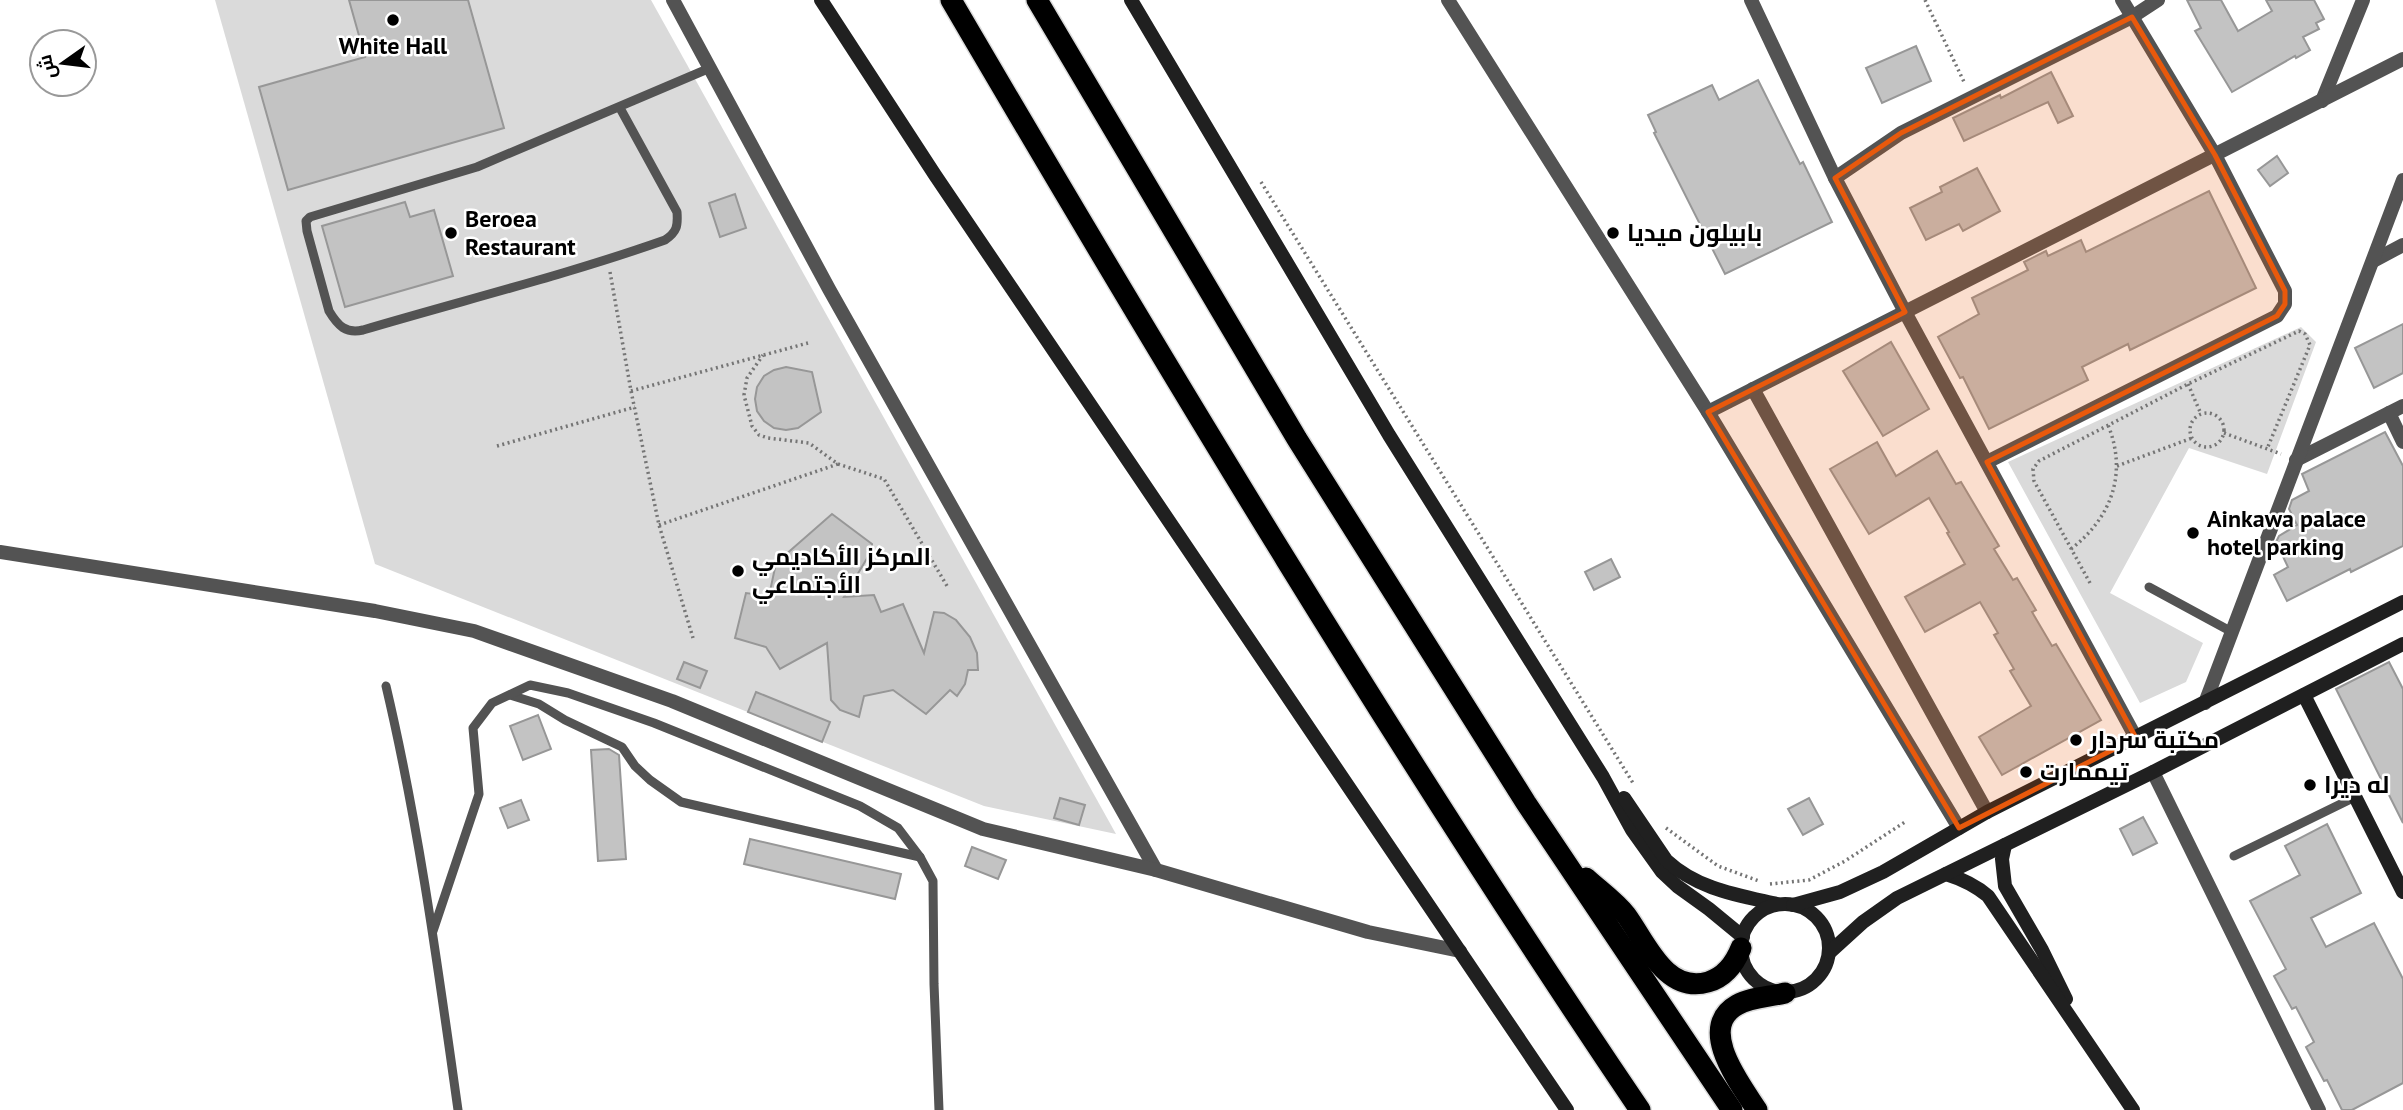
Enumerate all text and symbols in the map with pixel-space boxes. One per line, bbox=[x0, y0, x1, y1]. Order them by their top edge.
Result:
marker: White Hall bbox=[385, 12, 401, 28]
north arrow bbox=[28, 28, 98, 98]
place label: White Hall bbox=[339, 30, 448, 61]
text: ش bbox=[32, 52, 61, 82]
place label: Beroea Restaurant bbox=[465, 203, 576, 262]
place label: بابيلون ميديا bbox=[1627, 217, 1762, 248]
marker: Beroea Restaurant bbox=[443, 225, 459, 241]
marker: بابيلون ميديا bbox=[1605, 225, 1621, 241]
place label: Ainkawa palace hotel parking bbox=[2207, 503, 2366, 562]
marker: Ainkawa palace hotel parking bbox=[2185, 525, 2201, 541]
place label: المركز الأكاديمي الأجتماعي bbox=[752, 541, 931, 604]
marker: المركز الأكاديمي الأجتماعي bbox=[730, 563, 746, 579]
place label: مكتبة سردار bbox=[2089, 724, 2219, 755]
marker: مكتبة سردار bbox=[2068, 732, 2084, 748]
place label: تیممارت bbox=[2040, 756, 2129, 787]
marker: تیممارت bbox=[2018, 764, 2034, 780]
place label: له ديرا bbox=[2324, 769, 2389, 800]
marker: له ديرا bbox=[2302, 777, 2318, 793]

